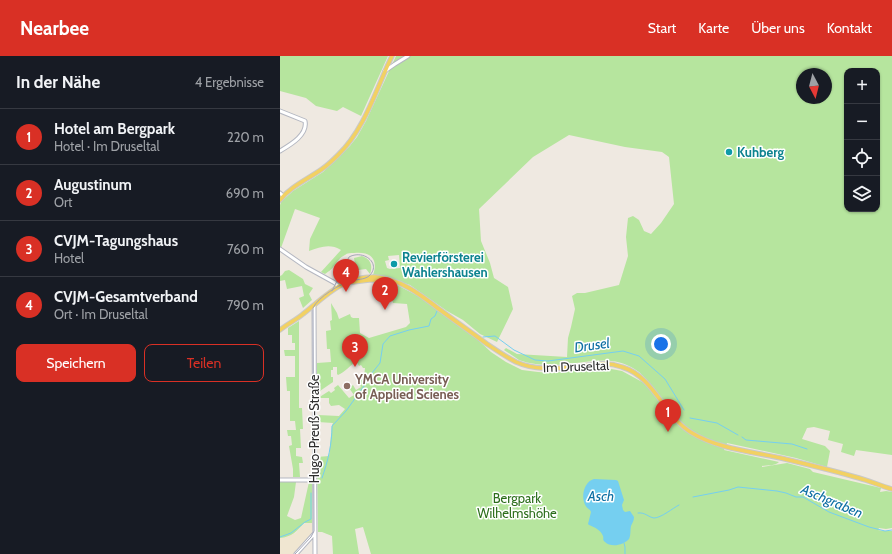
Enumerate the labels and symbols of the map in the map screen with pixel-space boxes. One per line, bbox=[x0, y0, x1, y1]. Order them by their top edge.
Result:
north arrow bbox=[796, 68, 832, 104]
place label: Kuhberg bbox=[737, 144, 784, 160]
marker: Kuhberg bbox=[724, 147, 734, 157]
place label: Revierförsterei Wahlershausen bbox=[402, 249, 488, 280]
pin: 4 bbox=[333, 259, 359, 292]
marker: Revierförsterei Wahlershausen bbox=[389, 259, 399, 269]
pin: 2 bbox=[372, 277, 398, 310]
pin: 3 bbox=[342, 334, 368, 367]
water label: Drusel bbox=[573, 334, 612, 356]
your location bbox=[651, 334, 671, 354]
street label: Im Druseltal bbox=[542, 357, 610, 375]
place label: YMCA University of Applied Scienes bbox=[354, 371, 459, 402]
street label: Hugo-Preuß-Straße bbox=[306, 374, 322, 483]
marker: YMCA University of Applied Scienes bbox=[342, 381, 352, 391]
pin: 1 bbox=[655, 399, 681, 432]
water label: Aschgraben bbox=[797, 480, 866, 522]
water label: Asch bbox=[587, 487, 614, 505]
park label: Bergpark Wilhelmshöhe bbox=[477, 490, 557, 521]

